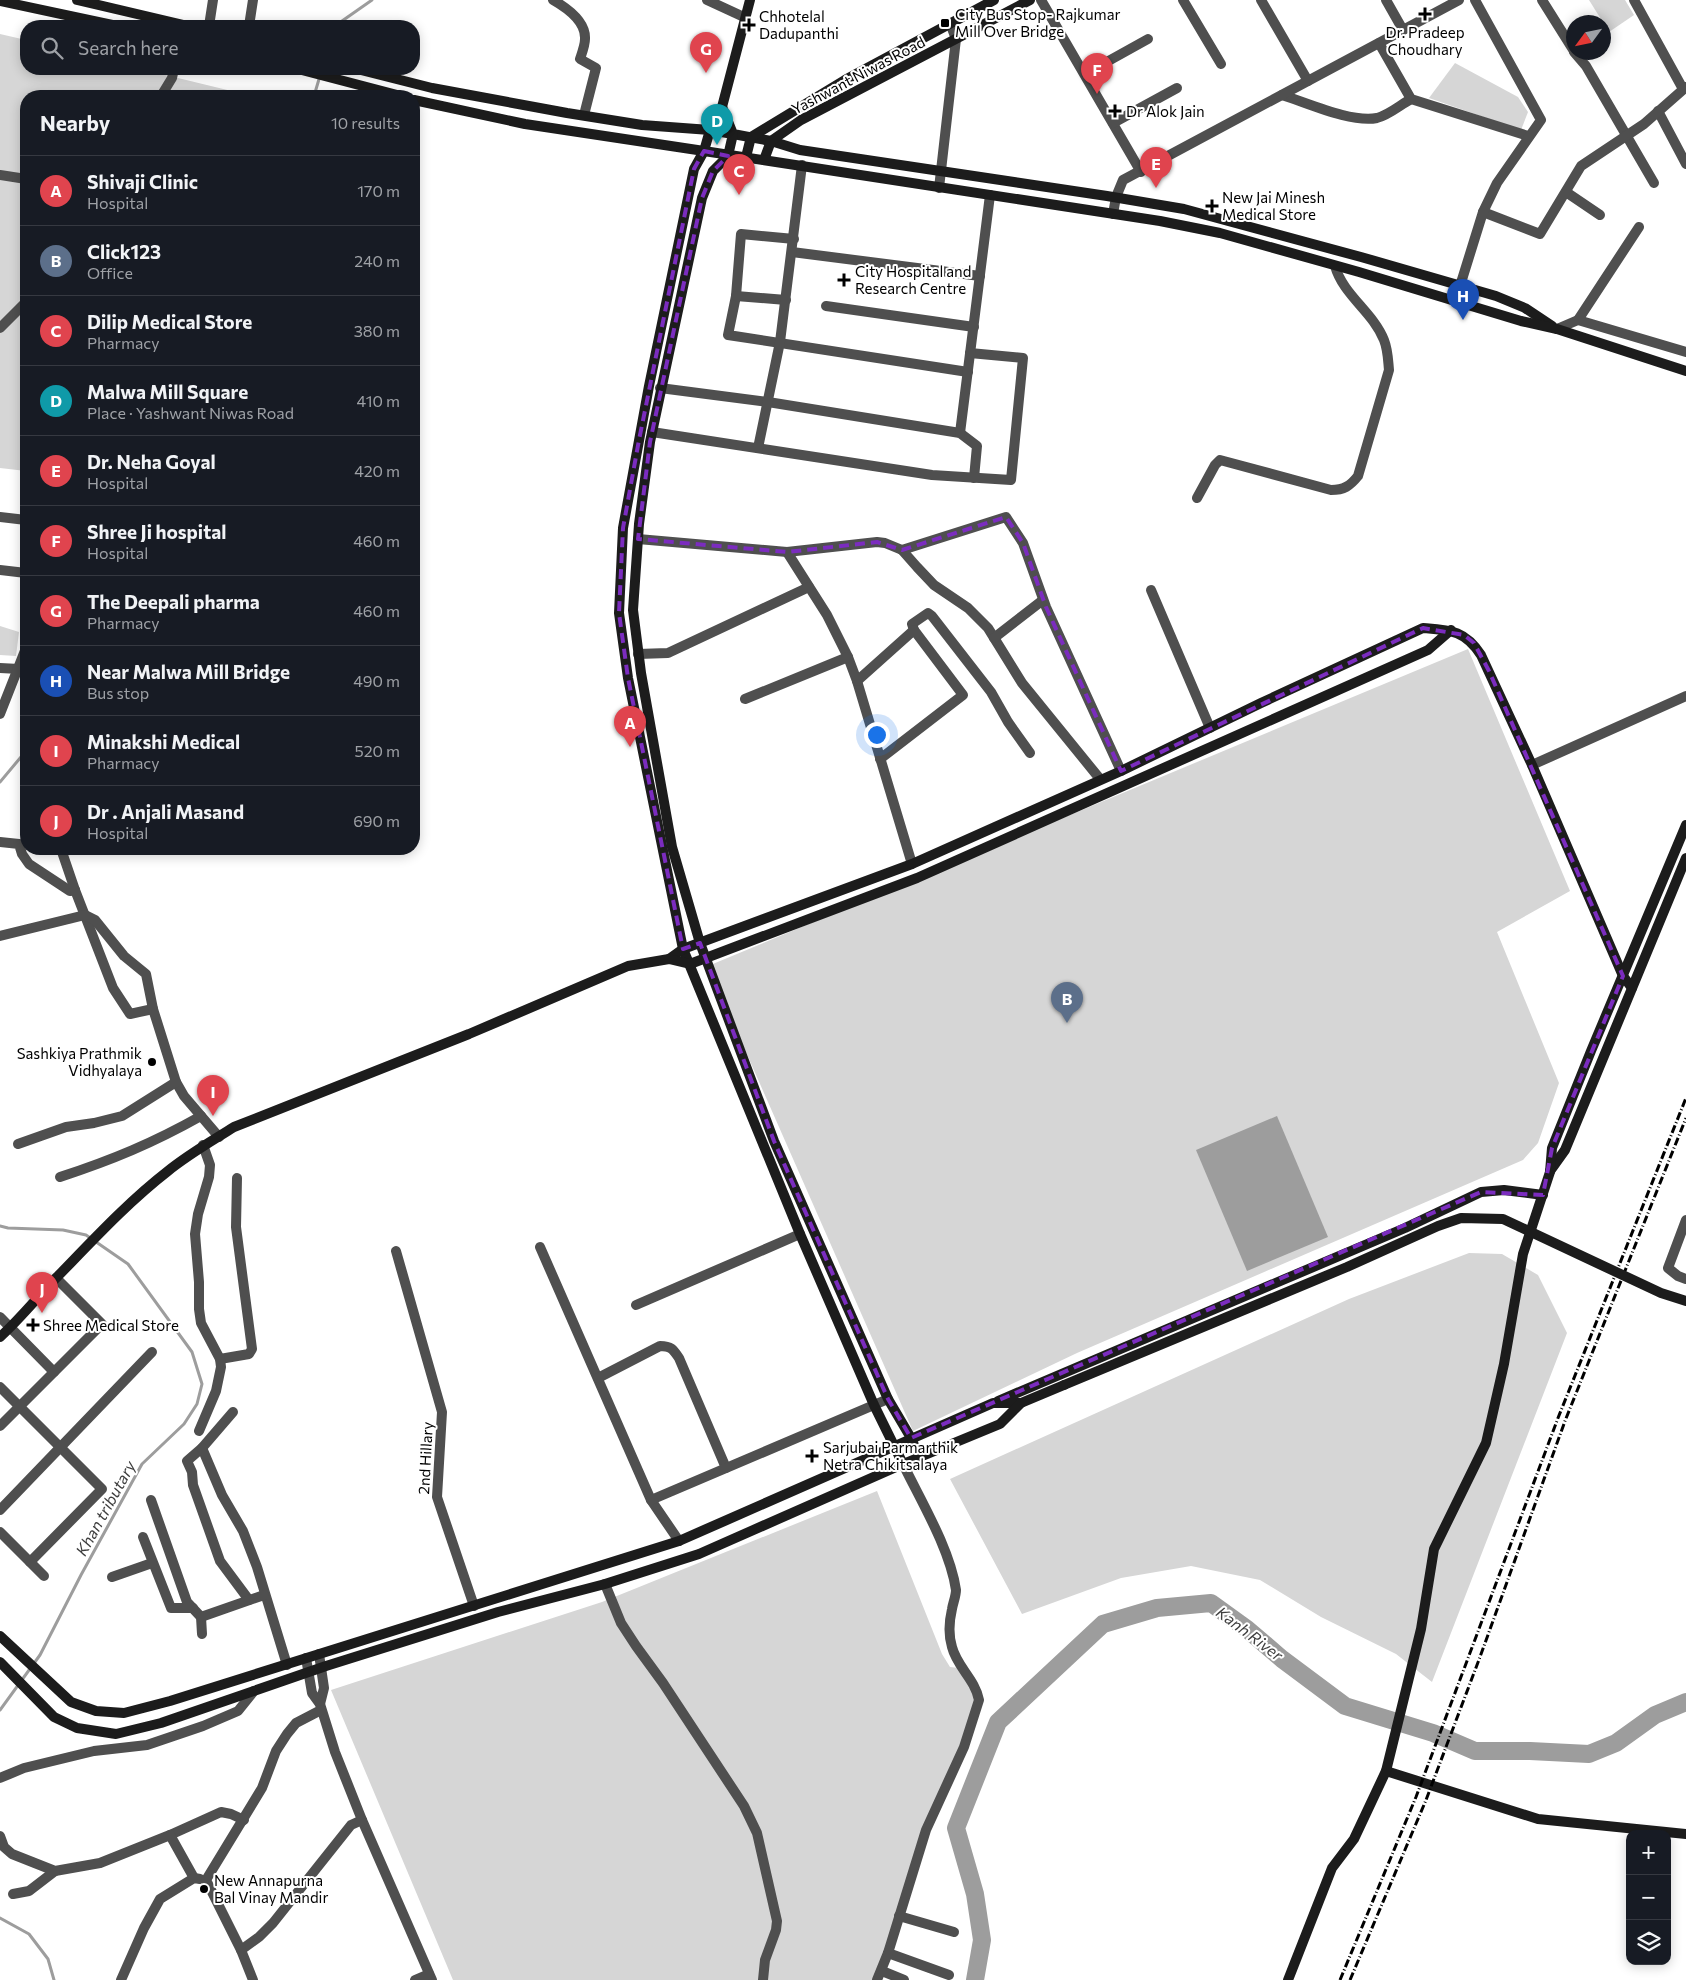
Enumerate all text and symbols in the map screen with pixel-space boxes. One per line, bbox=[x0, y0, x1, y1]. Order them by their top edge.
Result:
place label: City Bus Stop- Rajkumar Mill Over Bridge bbox=[955, 5, 1121, 40]
place label: Chhotelal Dadupanthi bbox=[759, 7, 839, 42]
marker: Dr. Pradeep Choudhary bbox=[1418, 7, 1432, 21]
north arrow bbox=[1566, 15, 1611, 60]
marker: City Bus Stop- Rajkumar Mill Over Bridge bbox=[939, 17, 951, 29]
marker: Chhotelal Dadupanthi bbox=[743, 19, 755, 31]
search box bbox=[20, 20, 420, 75]
place label: Dr. Pradeep Choudhary bbox=[1385, 23, 1465, 58]
pin: G bbox=[690, 32, 722, 73]
street label: Yashwant Niwas Road bbox=[788, 32, 928, 118]
icon: search bbox=[38, 34, 66, 62]
text: Search here bbox=[78, 36, 178, 59]
pin: F bbox=[1081, 53, 1113, 94]
place label: Dr Alok Jain bbox=[1126, 102, 1205, 120]
pin: D bbox=[701, 104, 733, 145]
marker: Dr Alok Jain bbox=[1108, 104, 1122, 118]
text: Nearby bbox=[40, 110, 110, 135]
text: 10 results bbox=[331, 113, 400, 132]
pin: E bbox=[1140, 147, 1172, 188]
pin: C bbox=[723, 154, 755, 195]
text: Shivaji Clinic bbox=[87, 170, 198, 193]
text: A bbox=[50, 181, 62, 200]
text: 170 m bbox=[357, 181, 400, 200]
place label: New Jai Minesh Medical Store bbox=[1222, 188, 1325, 223]
text: Hospital bbox=[87, 193, 148, 212]
marker: New Jai Minesh Medical Store bbox=[1206, 200, 1218, 212]
text: Click123 bbox=[87, 240, 161, 263]
text: B bbox=[51, 251, 61, 270]
text: 240 m bbox=[354, 251, 400, 270]
place label: City Hospital and Research Centre bbox=[855, 262, 971, 297]
text: Office bbox=[87, 263, 133, 282]
marker: City Hospital and Research Centre bbox=[837, 273, 851, 287]
pin: H bbox=[1447, 279, 1479, 320]
text: Dilip Medical Store bbox=[87, 310, 252, 333]
text: C bbox=[51, 321, 61, 340]
text: 380 m bbox=[354, 321, 400, 340]
text: Pharmacy bbox=[87, 333, 160, 352]
text: Malwa Mill Square bbox=[87, 380, 248, 403]
text: D bbox=[50, 391, 62, 410]
text: 410 m bbox=[357, 391, 400, 410]
text: Place · Yashwant Niwas Road bbox=[87, 403, 294, 422]
text: Dr. Neha Goyal bbox=[87, 450, 216, 473]
text: E bbox=[51, 461, 61, 480]
text: 420 m bbox=[354, 461, 400, 480]
text: Hospital bbox=[87, 473, 148, 492]
text: Shree Ji hospital bbox=[87, 520, 226, 543]
text: F bbox=[51, 531, 61, 550]
text: 460 m bbox=[353, 531, 400, 550]
text: Hospital bbox=[87, 543, 148, 562]
text: The Deepali pharma bbox=[87, 590, 260, 613]
text: G bbox=[50, 601, 62, 620]
text: 460 m bbox=[353, 601, 400, 620]
text: Pharmacy bbox=[87, 613, 160, 632]
text: Near Malwa Mill Bridge bbox=[87, 660, 290, 683]
text: H bbox=[50, 671, 62, 690]
text: 490 m bbox=[353, 671, 400, 690]
text: Bus stop bbox=[87, 683, 149, 702]
pin: A bbox=[614, 706, 646, 747]
your location bbox=[864, 722, 890, 748]
text: Minakshi Medical bbox=[87, 730, 240, 753]
text: I bbox=[53, 741, 59, 760]
text: 520 m bbox=[355, 741, 400, 760]
text: Pharmacy bbox=[87, 753, 160, 772]
text: Dr . Anjali Masand bbox=[87, 800, 244, 823]
text: J bbox=[53, 811, 59, 830]
text: 690 m bbox=[353, 811, 400, 830]
text: Hospital bbox=[87, 823, 148, 842]
pin: B bbox=[1051, 982, 1083, 1023]
place label: Sashkiya Prathmik Vidhyalaya bbox=[17, 1044, 142, 1079]
marker: Sashkiya Prathmik Vidhyalaya bbox=[146, 1056, 158, 1068]
pin: I bbox=[197, 1075, 229, 1116]
pin: J bbox=[26, 1272, 58, 1313]
place label: Shree Medical Store bbox=[43, 1316, 179, 1334]
marker: Shree Medical Store bbox=[27, 1319, 39, 1331]
street label: 2nd Hillary bbox=[414, 1421, 436, 1495]
place label: Sarjubai Parmarthik Netra Chikitsalaya bbox=[823, 1438, 958, 1473]
marker: Sarjubai Parmarthik Netra Chikitsalaya bbox=[805, 1449, 819, 1463]
water label: Khan tributary bbox=[71, 1457, 139, 1559]
water label: Kanh River bbox=[1213, 1602, 1287, 1664]
map controls bbox=[1626, 1830, 1671, 1965]
button: + bbox=[1626, 1830, 1671, 1875]
place label: New Annapurna Bal Vinay Mandir bbox=[214, 1871, 328, 1906]
button: − bbox=[1626, 1875, 1671, 1920]
marker: New Annapurna Bal Vinay Mandir bbox=[198, 1883, 210, 1895]
button: layers bbox=[1626, 1920, 1671, 1965]

